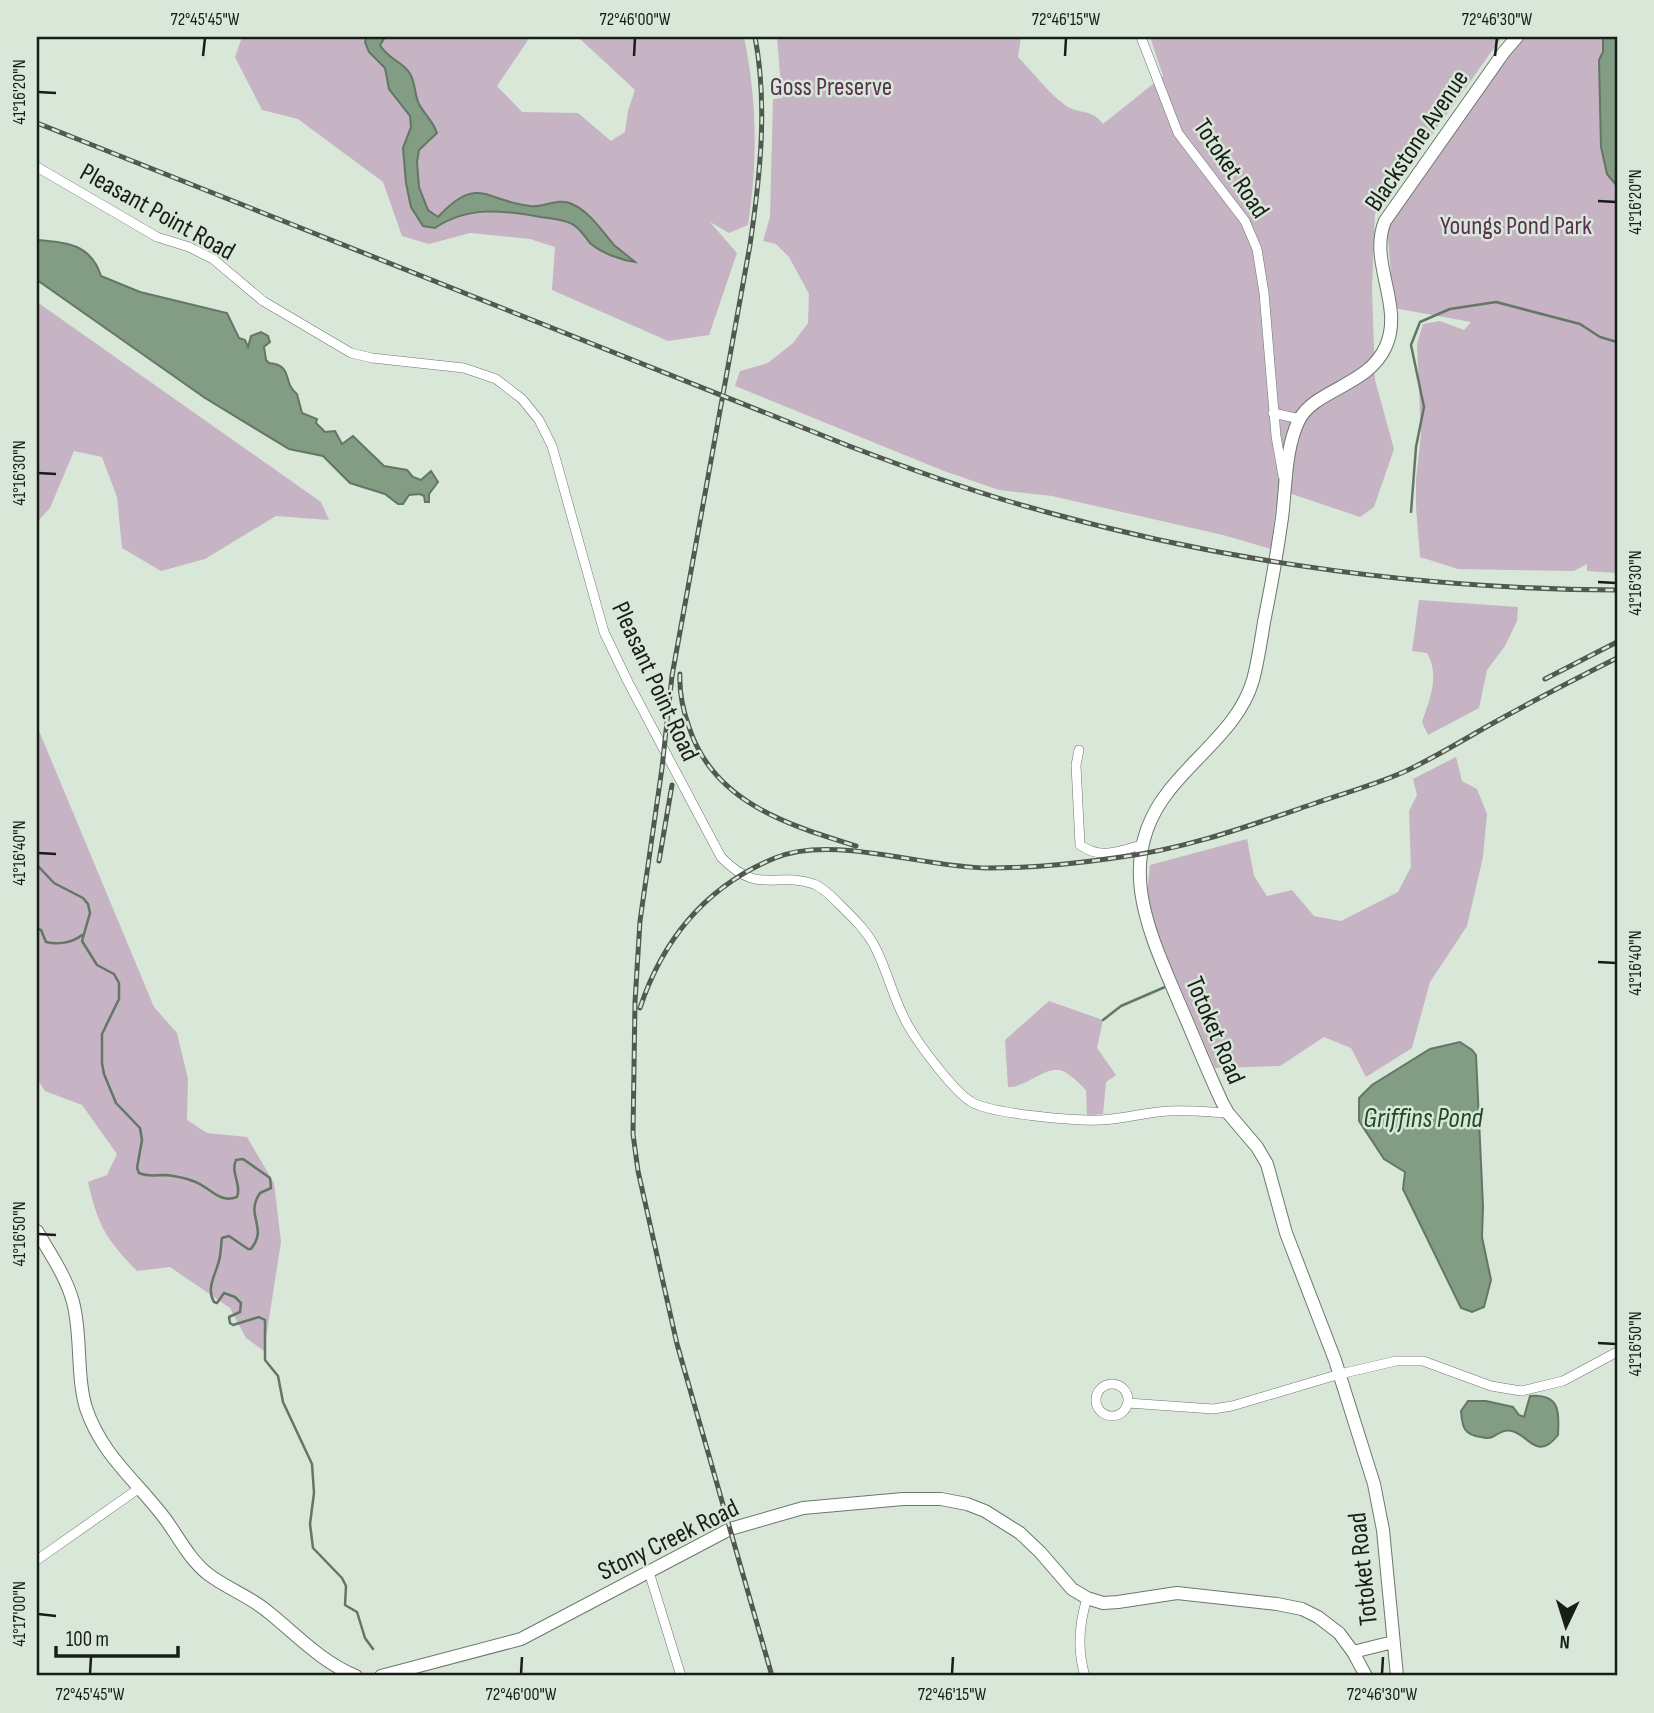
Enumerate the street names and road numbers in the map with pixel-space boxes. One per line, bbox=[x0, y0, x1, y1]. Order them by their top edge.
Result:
street label: Blackstone Avenue bbox=[1359, 64, 1476, 217]
street label: Totoket Road bbox=[1186, 113, 1275, 225]
street label: Pleasant Point Road bbox=[74, 157, 240, 268]
street label: Pleasant Point Road bbox=[604, 597, 705, 766]
street label: Totoket Road bbox=[1178, 972, 1251, 1089]
street label: Stony Creek Road bbox=[593, 1493, 744, 1588]
street label: Totoket Road bbox=[1342, 1511, 1385, 1627]

